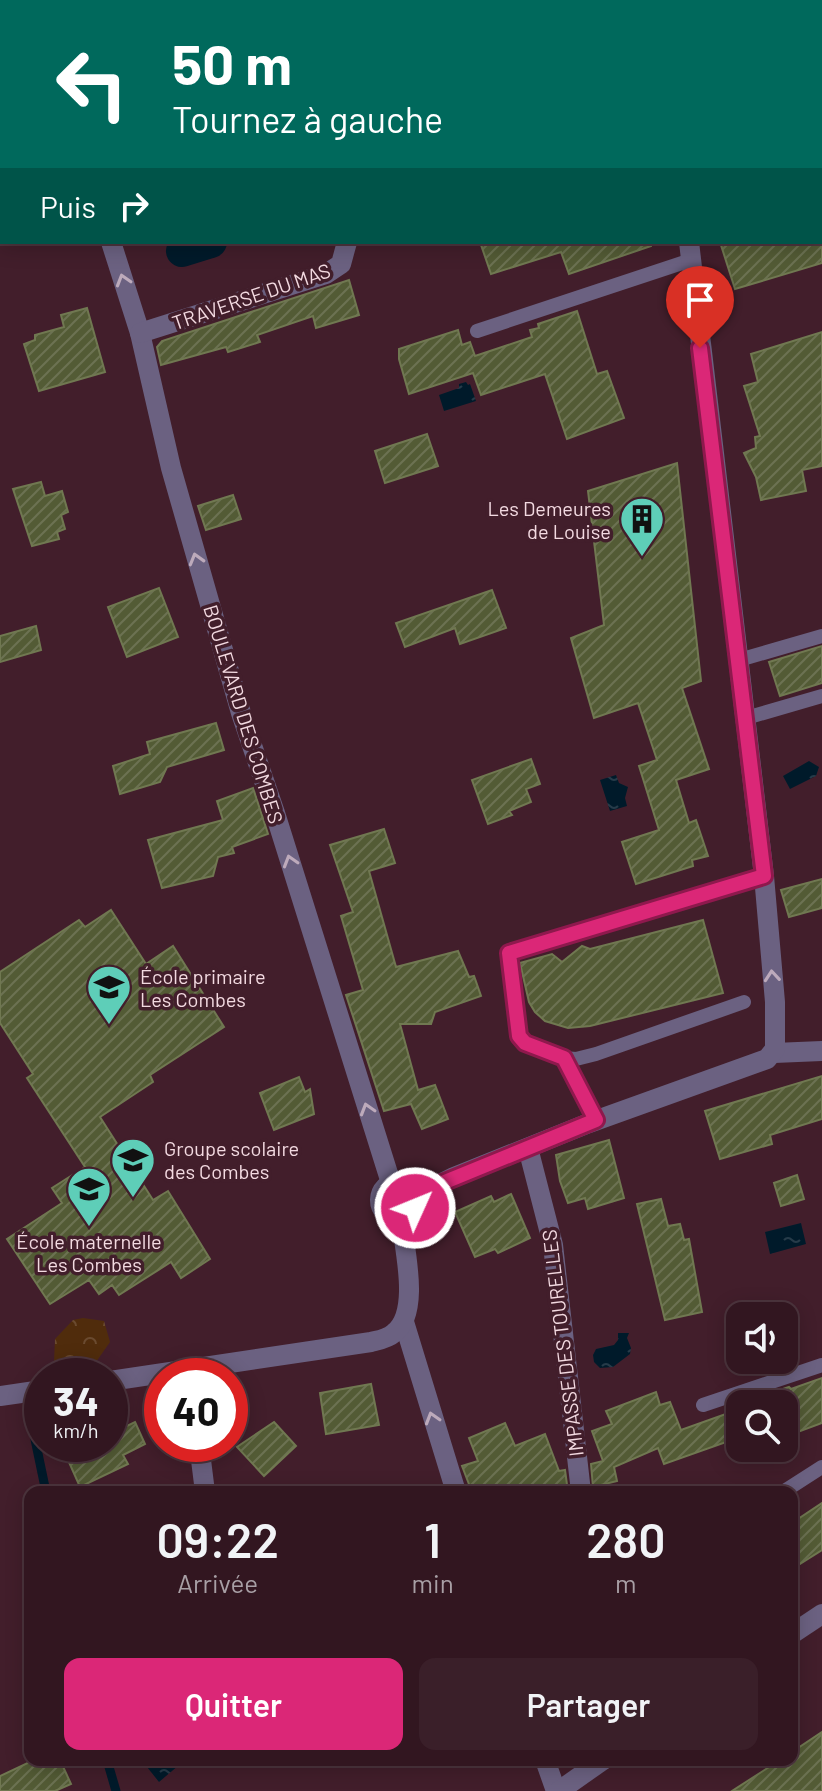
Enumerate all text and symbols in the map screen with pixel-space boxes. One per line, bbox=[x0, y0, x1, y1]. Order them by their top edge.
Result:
text: 50 m bbox=[172, 29, 292, 96]
icon: left bbox=[40, 32, 144, 136]
text: Tournez à gauche bbox=[172, 97, 443, 140]
icon: right bbox=[112, 184, 156, 228]
text: Puis bbox=[40, 188, 96, 224]
street label: TRAVERSE DU MAS bbox=[169, 258, 333, 334]
pin bbox=[666, 266, 734, 348]
one-way arrow bbox=[116, 274, 132, 288]
icon: arrive bbox=[678, 278, 722, 322]
building icon: Les Demeures de Louise bbox=[618, 495, 666, 558]
place label: Les Demeures de Louise bbox=[487, 496, 611, 543]
one-way arrow bbox=[189, 552, 205, 566]
street label: BOULEVARD DES COMBES bbox=[199, 602, 289, 826]
one-way arrow bbox=[283, 854, 299, 868]
school or university icon: École primaire Les Combes bbox=[85, 963, 133, 1026]
place label: École primaire Les Combes bbox=[140, 964, 266, 1011]
one-way arrow bbox=[764, 969, 781, 982]
one-way arrow bbox=[360, 1103, 376, 1116]
school or university icon: Groupe scolaire des Combes bbox=[109, 1136, 157, 1199]
place label: Groupe scolaire des Combes bbox=[164, 1136, 299, 1183]
school or university icon: École maternelle Les Combes bbox=[65, 1165, 113, 1228]
position arrow bbox=[373, 1166, 457, 1250]
street label: IMPASSE DES TOURELLES bbox=[536, 1228, 588, 1458]
place label: École maternelle Les Combes bbox=[16, 1229, 162, 1276]
map controls bbox=[726, 1302, 798, 1462]
button: sound bbox=[726, 1302, 798, 1374]
speed limit sign: 40 bbox=[144, 1358, 248, 1462]
text: 34 bbox=[53, 1376, 99, 1424]
button: search bbox=[726, 1390, 798, 1462]
one-way arrow bbox=[425, 1411, 441, 1425]
text: km/h bbox=[53, 1418, 99, 1442]
text: 09:22 bbox=[157, 1510, 279, 1568]
text: 1 bbox=[424, 1510, 441, 1568]
text: 280 bbox=[586, 1510, 665, 1568]
text: Arrivée bbox=[177, 1567, 258, 1598]
text: min bbox=[412, 1567, 454, 1598]
text: m bbox=[615, 1567, 637, 1598]
button: Quitter bbox=[64, 1658, 403, 1750]
button: Partager bbox=[419, 1658, 758, 1750]

